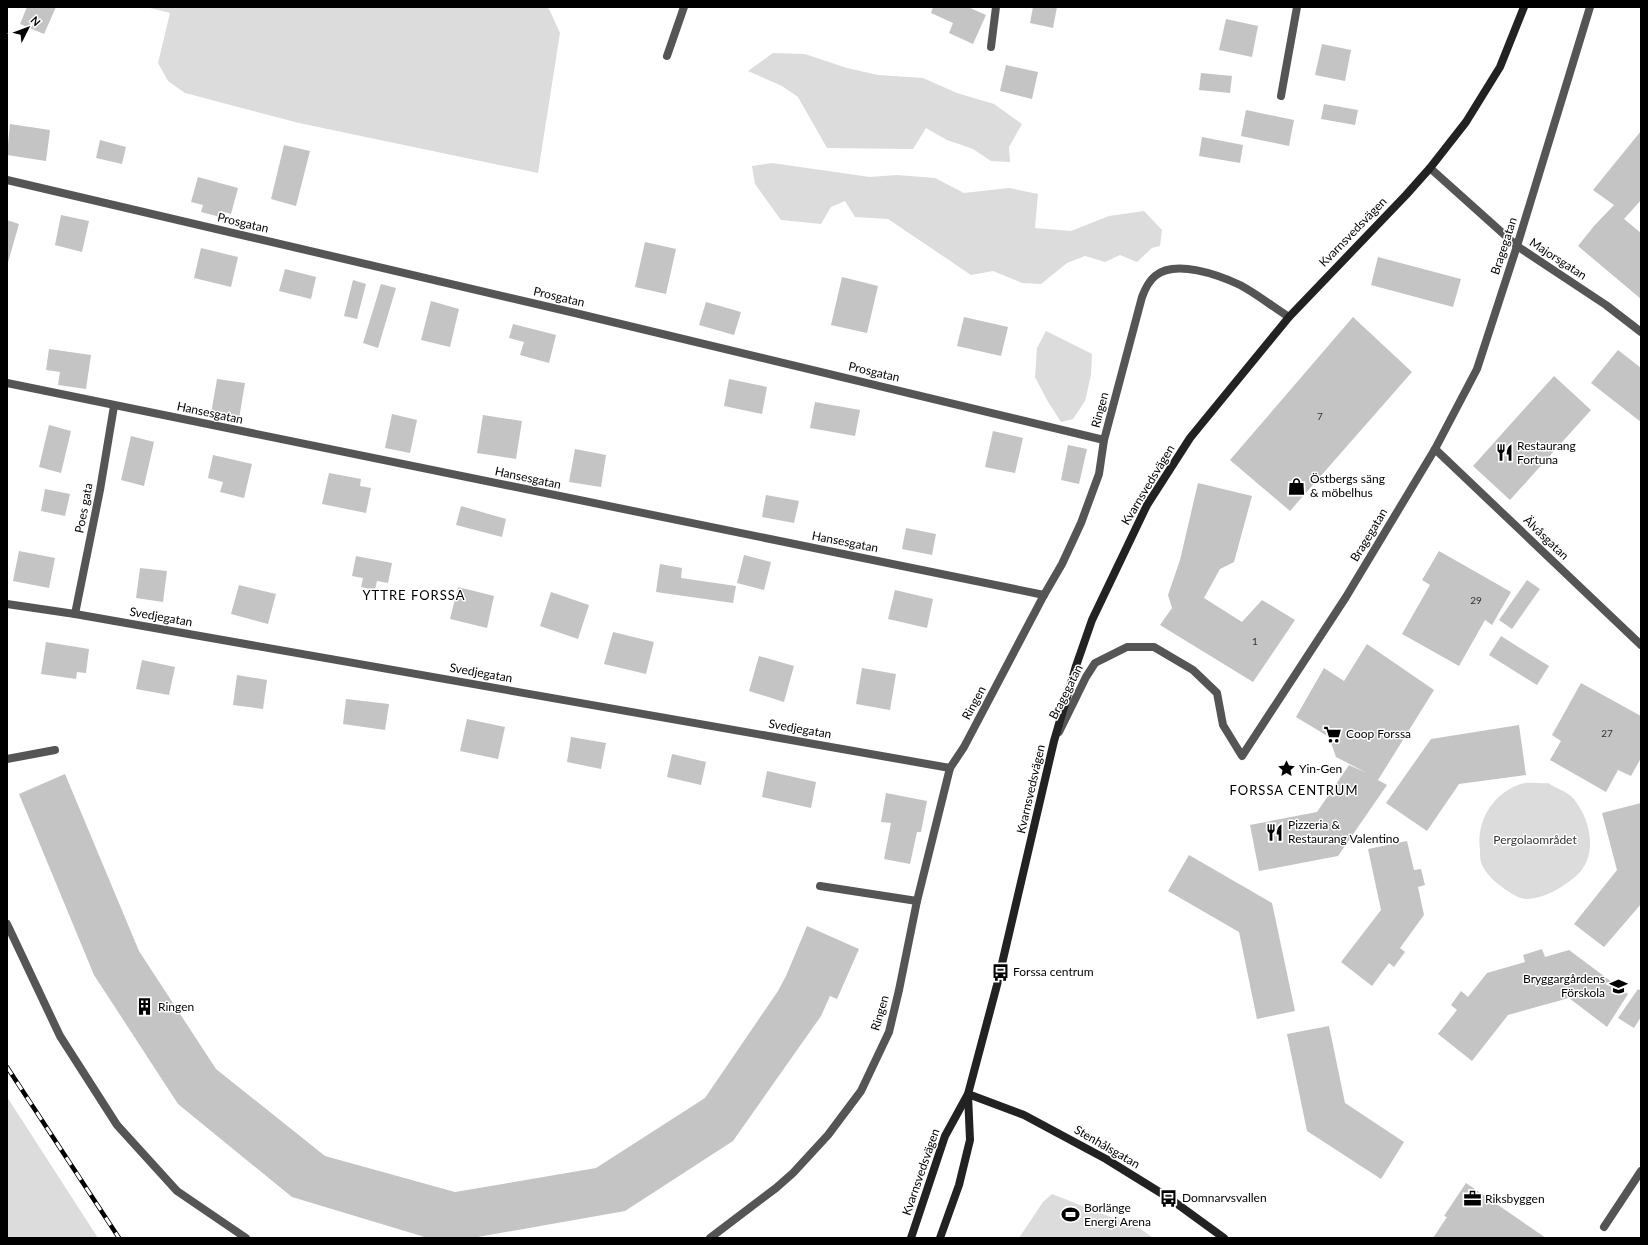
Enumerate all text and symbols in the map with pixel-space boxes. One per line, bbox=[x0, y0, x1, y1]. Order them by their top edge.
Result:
north arrow bbox=[8, 8, 48, 48]
text: N bbox=[28, 13, 43, 28]
street label: Kvarnsvedsvägen bbox=[1316, 194, 1390, 270]
street label: Prosgatan bbox=[216, 209, 270, 236]
street label: Bragegatan bbox=[1487, 215, 1520, 276]
street label: Majorsgatan bbox=[1527, 235, 1590, 283]
street label: Prosgatan bbox=[532, 283, 586, 310]
street label: Prosgatan bbox=[847, 358, 901, 385]
street label: Ringen bbox=[1088, 390, 1111, 429]
street label: Hansesgatan bbox=[176, 398, 245, 427]
house number: 7 bbox=[1317, 410, 1323, 422]
place label: Restaurang Fortuna bbox=[1517, 438, 1576, 467]
street label: Kvarnsvedsvägen bbox=[1118, 442, 1177, 528]
restaurant icon: Restaurang Fortuna bbox=[1494, 443, 1514, 463]
street label: Hansesgatan bbox=[494, 463, 563, 492]
place label: Östbergs säng & möbelhus bbox=[1310, 471, 1385, 500]
shop icon: Östbergs säng & möbelhus bbox=[1287, 476, 1307, 496]
street label: Poes gata bbox=[71, 482, 96, 534]
street label: Bragegatan bbox=[1347, 505, 1390, 564]
street label: Älvåsgatan bbox=[1521, 512, 1572, 563]
street label: Hansesgatan bbox=[811, 528, 880, 555]
district label: YTTRE FORSSA bbox=[362, 587, 466, 603]
house number: 29 bbox=[1470, 594, 1482, 606]
street label: Svedjegatan bbox=[128, 604, 194, 629]
house number: 1 bbox=[1252, 635, 1258, 647]
street label: Svedjegatan bbox=[448, 660, 514, 685]
street label: Bragegatan bbox=[1045, 662, 1086, 722]
street label: Ringen bbox=[958, 683, 989, 722]
street label: Svedjegatan bbox=[767, 716, 833, 741]
supermarket icon: Coop Forssa bbox=[1323, 724, 1343, 744]
place label: Coop Forssa bbox=[1346, 726, 1411, 741]
house number: 27 bbox=[1601, 727, 1613, 739]
street label: Kvarnsvedsvägen bbox=[1013, 743, 1048, 835]
place icon: Yin-Gen bbox=[1276, 759, 1296, 779]
place label: Yin-Gen bbox=[1299, 761, 1342, 776]
district label: FORSSA CENTRUM bbox=[1230, 782, 1358, 798]
place label: Pizzeria & Restaurang Valentino bbox=[1288, 817, 1400, 846]
restaurant icon: Pizzeria & Restaurang Valentino bbox=[1265, 822, 1285, 842]
park label: Pergolaområdet bbox=[1493, 832, 1577, 847]
bus stop icon: Forssa centrum bbox=[990, 962, 1010, 982]
place label: Forssa centrum bbox=[1013, 964, 1094, 979]
place label: Bryggargårdens Förskola bbox=[1523, 971, 1605, 1000]
school or university icon: Bryggargårdens Förskola bbox=[1608, 976, 1628, 996]
street label: Ringen bbox=[867, 993, 892, 1032]
building icon: Ringen bbox=[135, 997, 155, 1017]
place label: Ringen bbox=[158, 999, 194, 1014]
street label: Stenhålsgatan bbox=[1072, 1122, 1143, 1171]
street label: Kvarnsvedsvägen bbox=[899, 1126, 942, 1217]
bus stop icon: Domnarvsvallen bbox=[1159, 1188, 1179, 1208]
office icon: Riksbyggen bbox=[1462, 1189, 1482, 1209]
place label: Domnarvsvallen bbox=[1182, 1190, 1267, 1205]
place label: Riksbyggen bbox=[1485, 1191, 1545, 1206]
place label: Borlänge Energi Arena bbox=[1084, 1200, 1151, 1229]
sports icon: Borlänge Energi Arena bbox=[1061, 1205, 1081, 1225]

